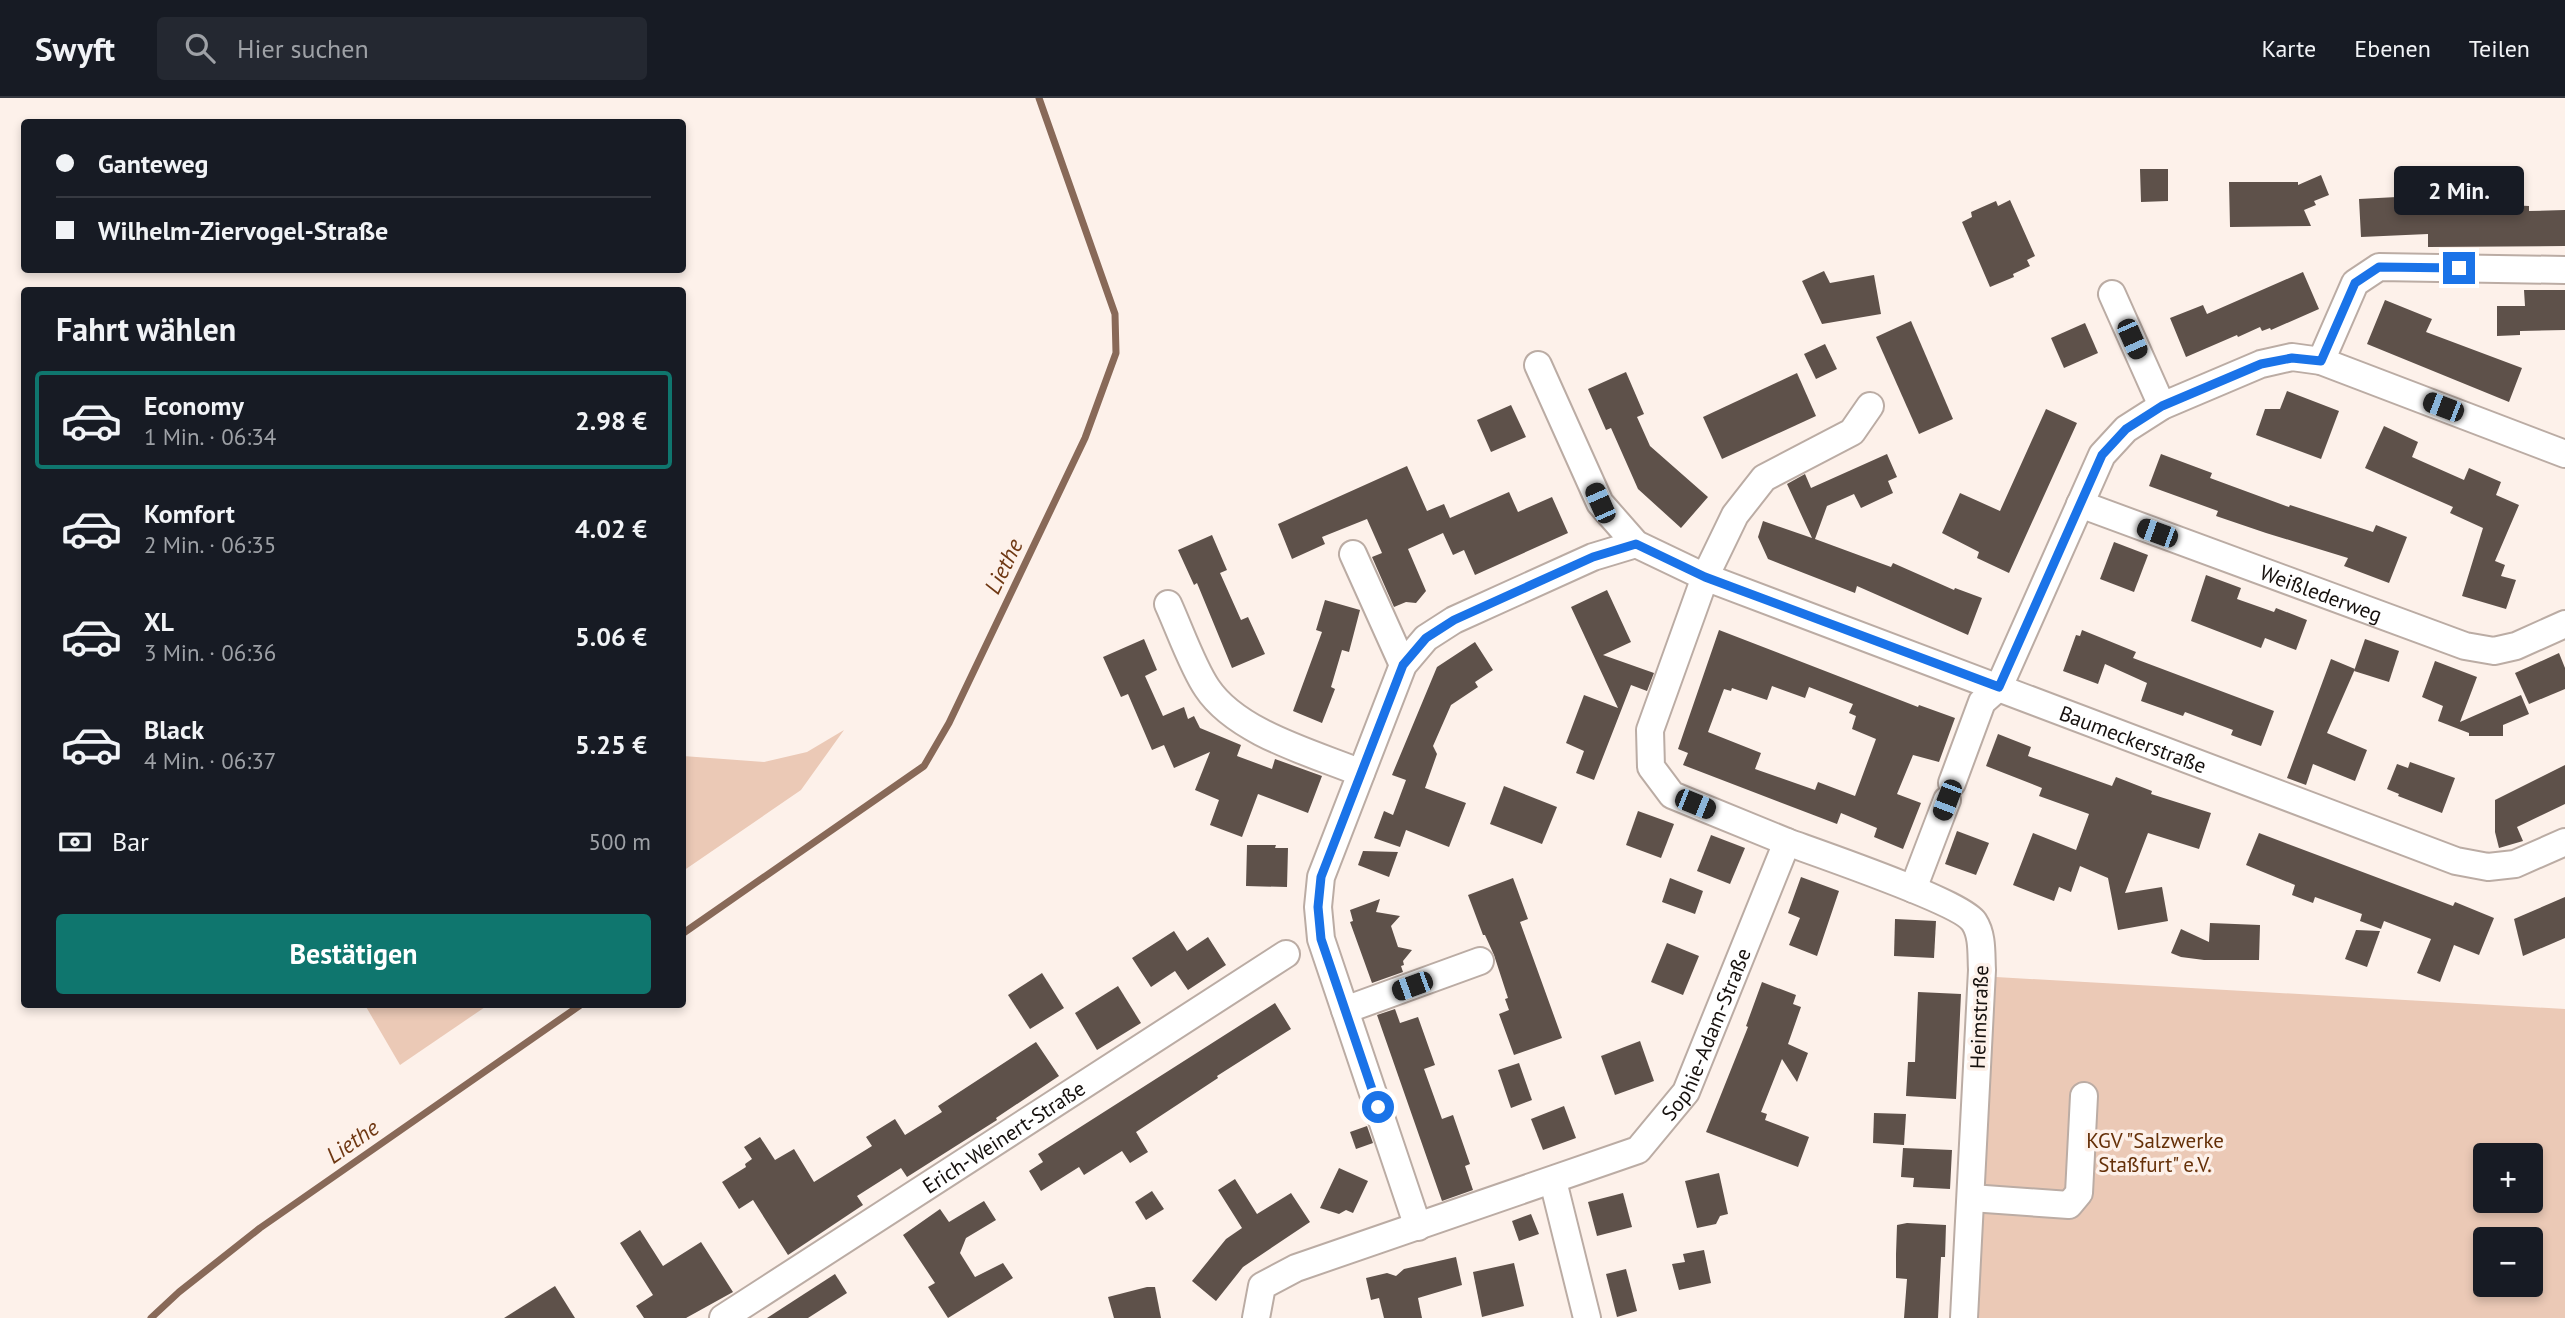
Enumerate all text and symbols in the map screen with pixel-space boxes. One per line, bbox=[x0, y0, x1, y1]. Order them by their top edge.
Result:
search box bbox=[157, 17, 647, 80]
text: Swyft bbox=[35, 27, 115, 70]
icon: search bbox=[181, 29, 219, 67]
text: Hier suchen bbox=[237, 32, 369, 65]
text: Karte bbox=[2262, 33, 2316, 64]
text: Ebenen bbox=[2354, 33, 2431, 64]
text: Teilen bbox=[2469, 33, 2530, 64]
text: Ganteweg bbox=[98, 147, 208, 180]
callout: 2 Min. bbox=[2394, 166, 2524, 216]
text: 2 Min. bbox=[2428, 176, 2490, 205]
text: Wilhelm-Ziervogel-Straße bbox=[98, 214, 388, 247]
route end bbox=[2443, 252, 2475, 284]
text: Fahrt wählen bbox=[56, 308, 236, 350]
car bbox=[2114, 316, 2151, 362]
icon: car bbox=[60, 389, 123, 452]
text: Economy bbox=[144, 389, 244, 422]
car bbox=[2420, 390, 2467, 424]
text: 2.98 € bbox=[575, 404, 647, 437]
text: 1 Min. · 06:34 bbox=[144, 422, 276, 451]
car bbox=[1582, 480, 1619, 526]
icon: car bbox=[60, 497, 123, 560]
text: Komfort bbox=[144, 497, 235, 530]
text: 4.02 € bbox=[575, 512, 647, 545]
car bbox=[2134, 516, 2181, 550]
text: 2 Min. · 06:35 bbox=[144, 530, 276, 559]
water label: Liethe bbox=[977, 533, 1029, 598]
street label: Weißlederweg bbox=[2256, 558, 2386, 628]
icon: car bbox=[60, 605, 123, 668]
text: XL bbox=[144, 605, 174, 638]
text: 5.06 € bbox=[575, 620, 647, 653]
text: 3 Min. · 06:36 bbox=[144, 638, 276, 667]
street label: Baumeckerstraße bbox=[2056, 699, 2210, 779]
icon: car bbox=[60, 713, 123, 776]
text: Black bbox=[144, 713, 204, 746]
text: 5.25 € bbox=[575, 728, 647, 761]
text: 4 Min. · 06:37 bbox=[144, 746, 276, 775]
car bbox=[1930, 777, 1965, 823]
car bbox=[1672, 786, 1719, 822]
icon: cash bbox=[56, 823, 94, 861]
text: Bar bbox=[112, 825, 149, 858]
text: 500 m bbox=[589, 827, 651, 856]
button: Bestätigen bbox=[56, 914, 651, 994]
street label: Sophie-Adam-Straße bbox=[1655, 944, 1756, 1126]
street label: Heimstraße bbox=[1964, 965, 1994, 1069]
car bbox=[1389, 969, 1436, 1003]
street label: Erich-Weinert-Straße bbox=[917, 1074, 1090, 1199]
route start bbox=[1362, 1091, 1394, 1123]
water label: Liethe bbox=[320, 1112, 384, 1170]
park label: KGV "Salzwerke Staßfurt" e.V. bbox=[2086, 1127, 2224, 1178]
map controls bbox=[2473, 1143, 2543, 1297]
button: + bbox=[2473, 1143, 2543, 1213]
button: − bbox=[2473, 1227, 2543, 1297]

